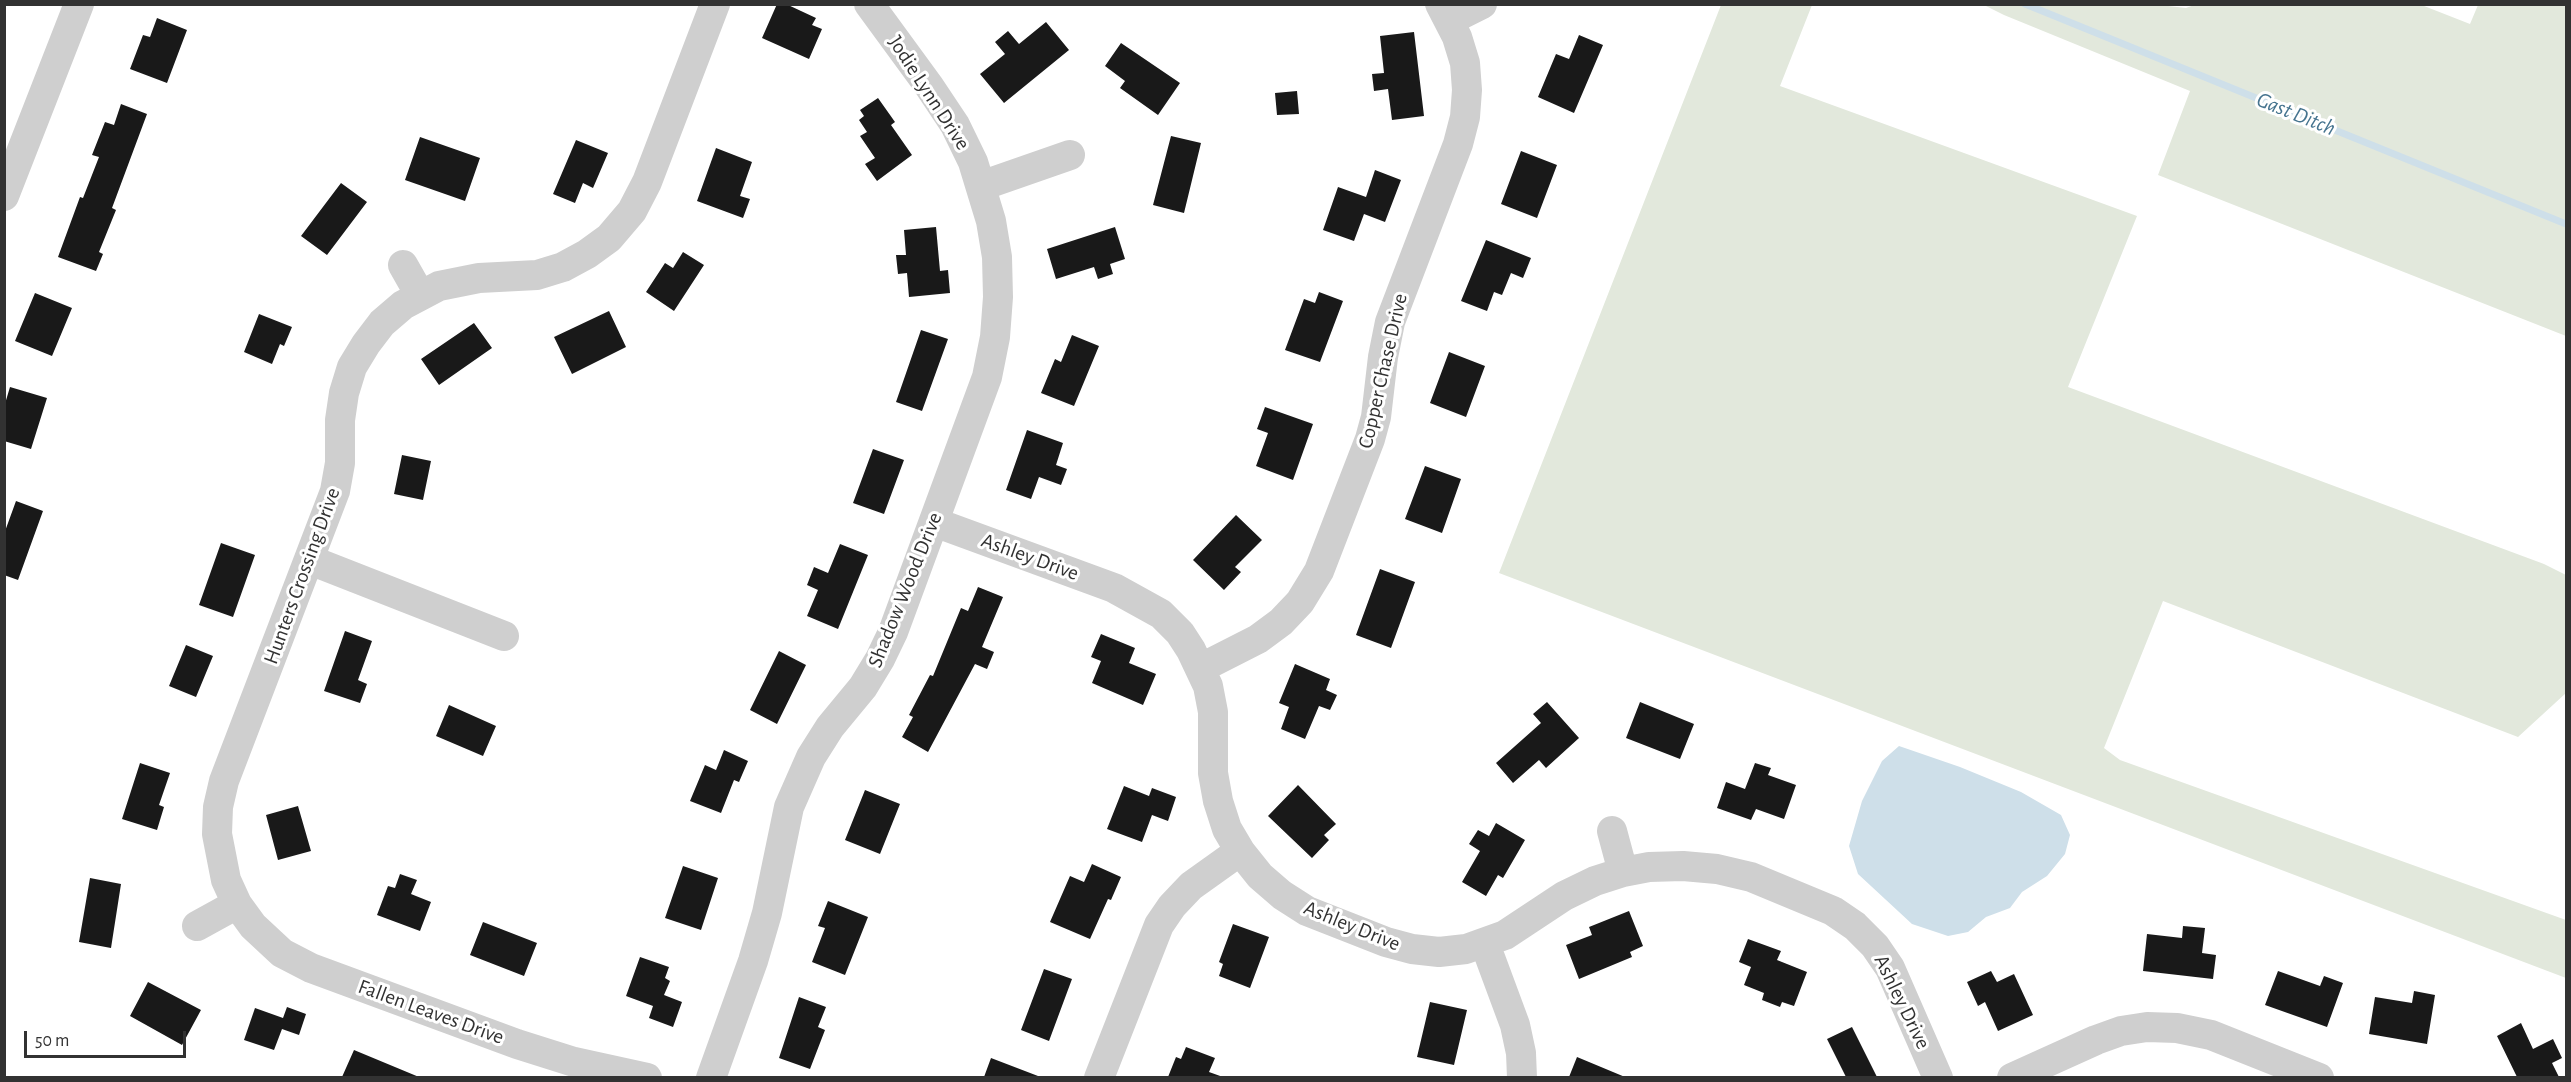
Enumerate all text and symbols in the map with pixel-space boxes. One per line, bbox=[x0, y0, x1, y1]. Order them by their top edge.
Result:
street label: Jodie Lynn Drive bbox=[883, 31, 975, 155]
water label: Gast Ditch bbox=[2253, 86, 2339, 142]
street label: Copper Chase Drive bbox=[1353, 291, 1413, 451]
street label: Hunters Crossing Drive bbox=[258, 484, 346, 668]
street label: Shadow Wood Drive bbox=[862, 509, 948, 671]
street label: Ashley Drive bbox=[978, 528, 1082, 586]
street label: Ashley Drive bbox=[1300, 895, 1404, 957]
street label: Ashley Drive bbox=[1868, 951, 1936, 1053]
street label: Fallen Leaves Drive bbox=[355, 974, 507, 1050]
scale bar bbox=[27, 1019, 189, 1057]
text: 50 m bbox=[35, 1032, 69, 1050]

